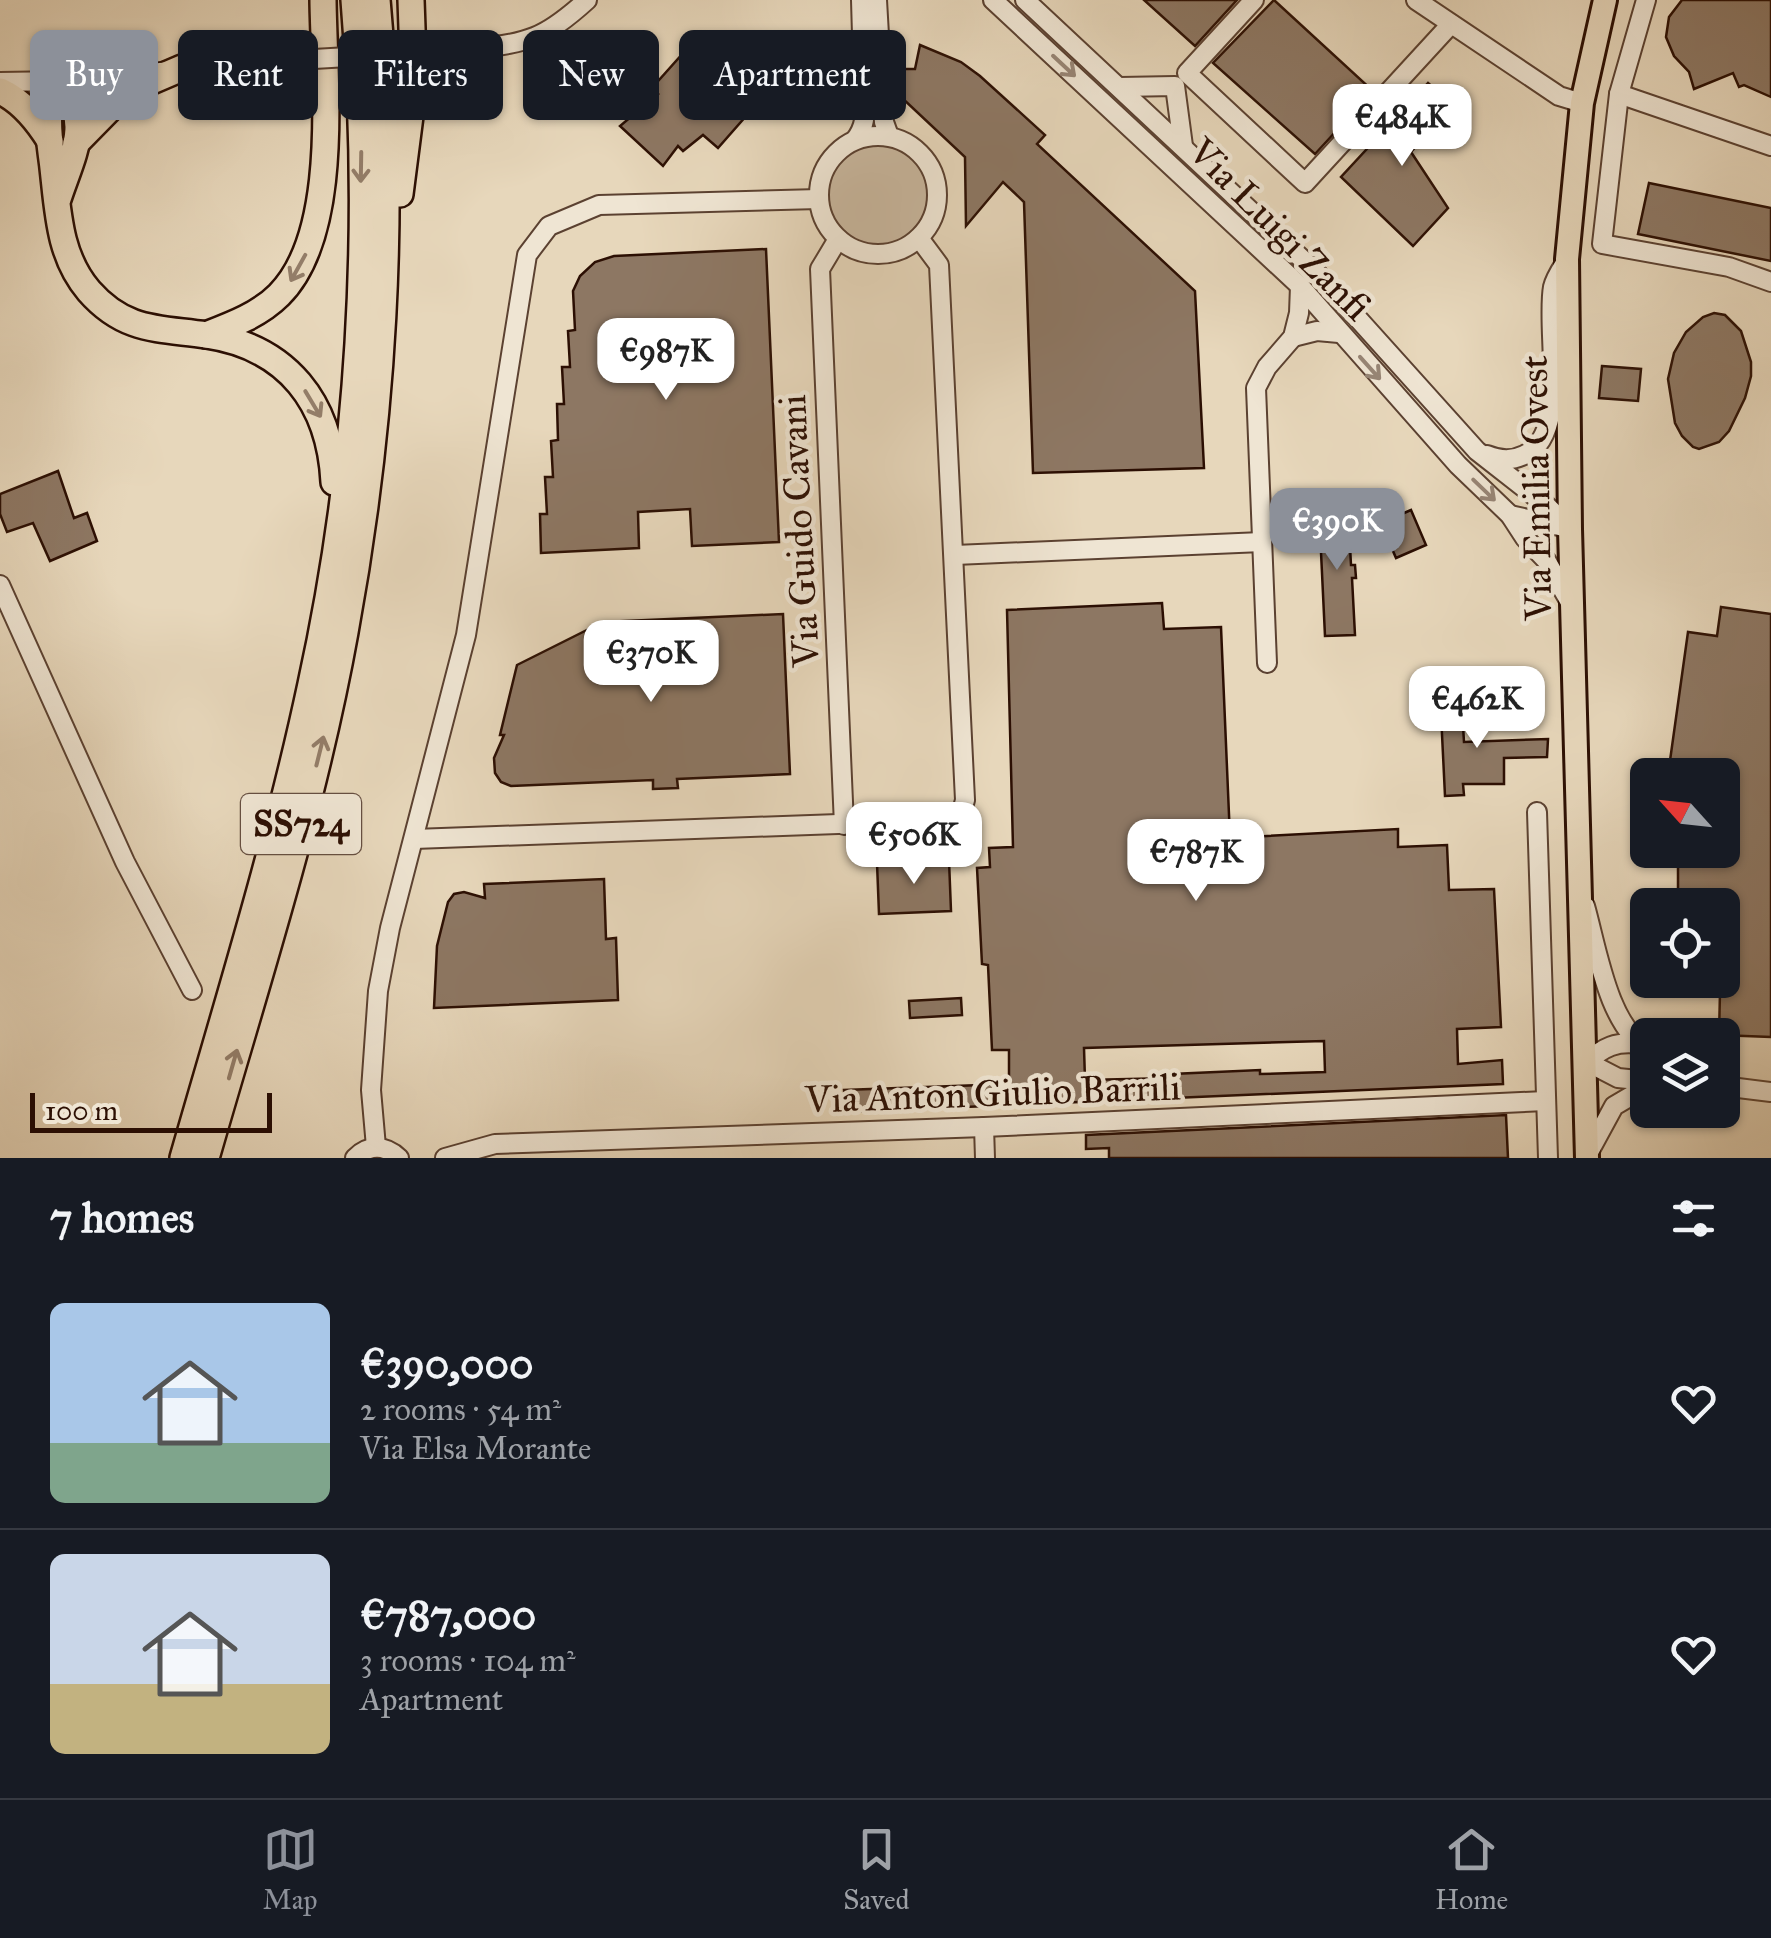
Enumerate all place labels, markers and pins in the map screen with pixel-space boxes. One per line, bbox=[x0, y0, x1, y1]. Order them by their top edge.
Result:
pin: €484K bbox=[1332, 84, 1472, 169]
pin: €987K bbox=[596, 318, 736, 403]
pin: €390K bbox=[1267, 488, 1407, 573]
pin: €370K bbox=[581, 620, 721, 705]
pin: €462K bbox=[1407, 666, 1547, 751]
pin: €506K bbox=[844, 802, 984, 887]
pin: €787K bbox=[1126, 819, 1266, 904]

